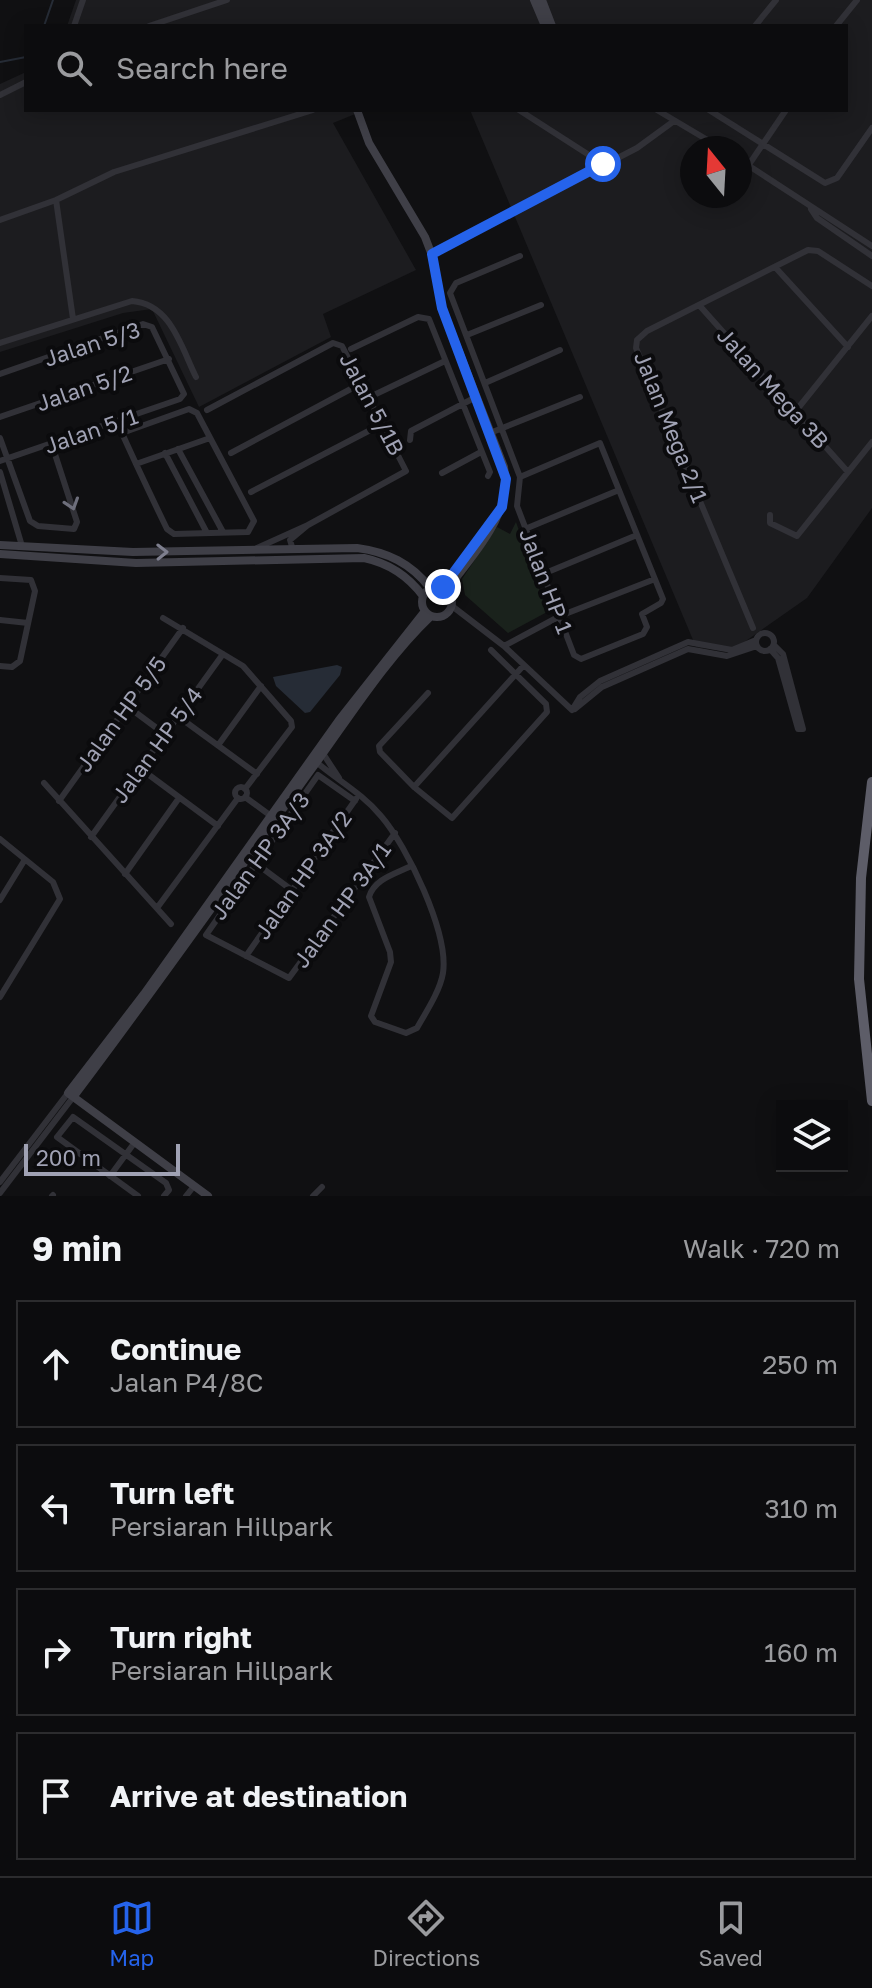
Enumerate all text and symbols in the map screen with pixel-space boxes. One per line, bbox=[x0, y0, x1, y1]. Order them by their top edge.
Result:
search box bbox=[24, 24, 848, 112]
icon: search bbox=[52, 46, 96, 90]
text: Search here bbox=[116, 50, 288, 86]
north arrow bbox=[680, 136, 752, 208]
route start bbox=[585, 146, 621, 182]
street label: Jalan 5/3 bbox=[40, 315, 143, 372]
street label: Jalan Mega 3B bbox=[712, 321, 835, 454]
street label: Jalan Mega 2/1 bbox=[629, 347, 714, 506]
street label: Jalan 5/1B bbox=[334, 348, 411, 459]
street label: Jalan 5/2 bbox=[33, 359, 135, 416]
street label: Jalan 5/1 bbox=[41, 402, 141, 459]
one-way arrow bbox=[62, 497, 78, 511]
street label: Jalan HP 1 bbox=[514, 524, 579, 638]
one-way arrow bbox=[156, 543, 169, 561]
route end bbox=[425, 569, 461, 605]
street label: Jalan HP 5/5 bbox=[70, 651, 171, 777]
street label: Jalan HP 5/4 bbox=[106, 682, 208, 808]
street label: Jalan HP 3A/3 bbox=[204, 787, 315, 925]
street label: Jalan HP 3A/2 bbox=[248, 805, 357, 944]
street label: Jalan HP 3A/1 bbox=[287, 836, 396, 973]
map controls bbox=[776, 1100, 848, 1172]
button: layers bbox=[776, 1100, 848, 1172]
scale bar bbox=[24, 1140, 180, 1176]
text: 200 m bbox=[36, 1144, 101, 1171]
text: 9 min bbox=[32, 1228, 122, 1268]
text: Walk · 720 m bbox=[683, 1233, 840, 1264]
text: Continue bbox=[110, 1331, 241, 1367]
icon: ahead bbox=[34, 1342, 78, 1386]
text: 250 m bbox=[762, 1349, 838, 1380]
text: Jalan P4/8C bbox=[110, 1367, 264, 1398]
text: Turn left bbox=[110, 1475, 235, 1511]
icon: left bbox=[34, 1486, 78, 1530]
text: 310 m bbox=[765, 1493, 838, 1524]
text: Persiaran Hillpark bbox=[110, 1511, 333, 1542]
text: Turn right bbox=[110, 1619, 252, 1655]
icon: right bbox=[34, 1630, 78, 1674]
text: 160 m bbox=[764, 1637, 838, 1668]
text: Persiaran Hillpark bbox=[110, 1655, 333, 1686]
icon: arrive bbox=[34, 1774, 78, 1818]
text: Arrive at destination bbox=[110, 1778, 407, 1814]
tab: Map bbox=[109, 1896, 154, 1971]
tab: Directions bbox=[373, 1896, 480, 1971]
tab: Saved bbox=[699, 1896, 763, 1971]

